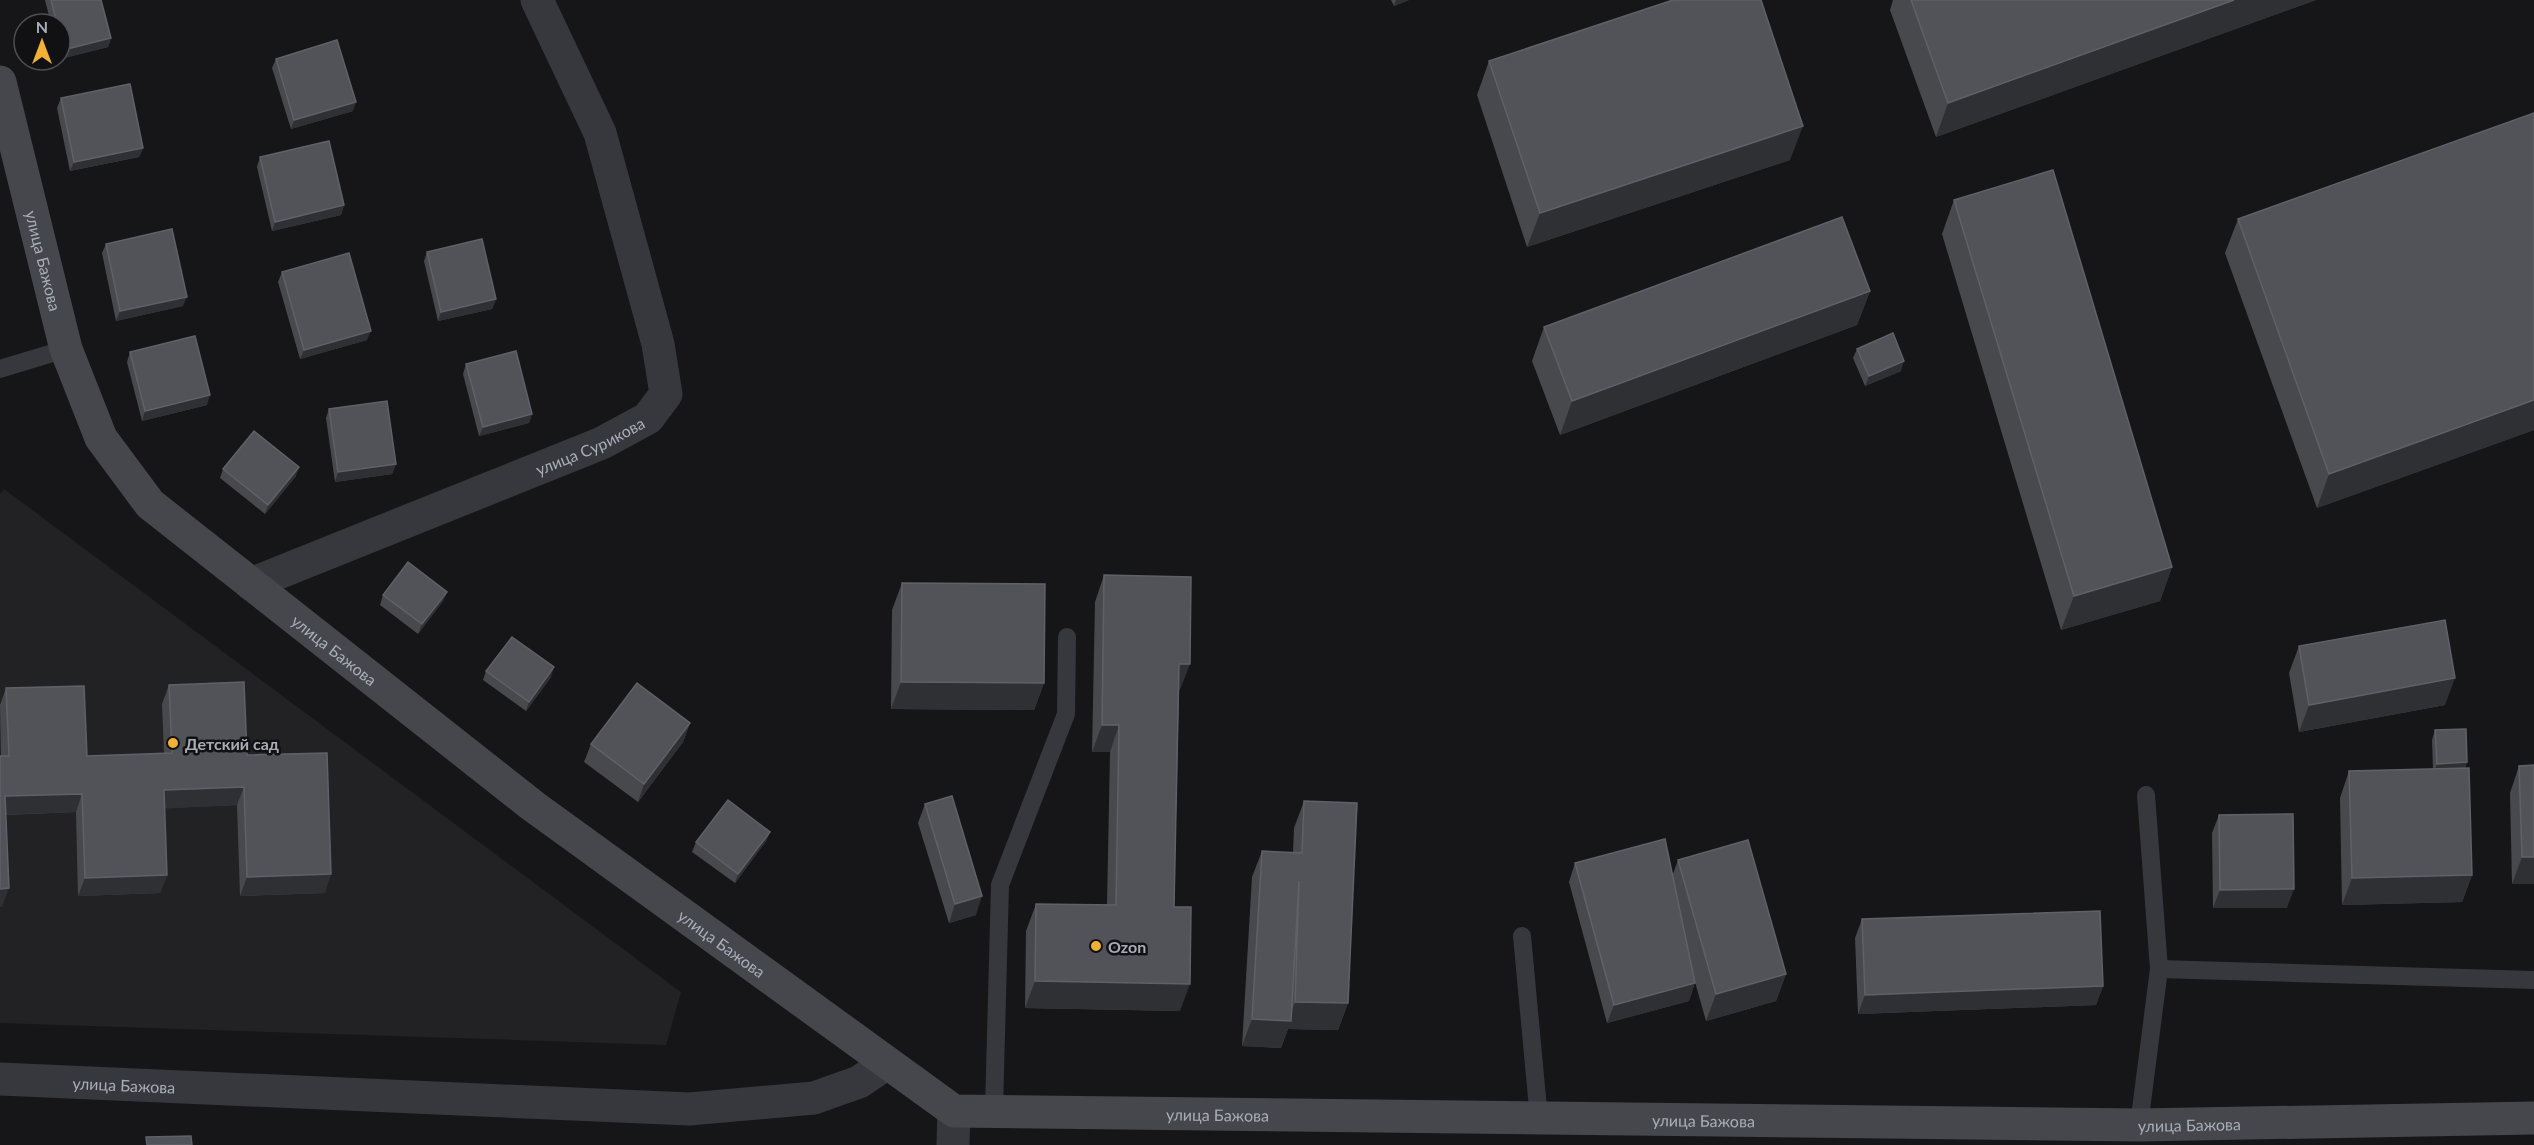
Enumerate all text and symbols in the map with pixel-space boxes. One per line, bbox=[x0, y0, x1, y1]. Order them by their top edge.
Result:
north arrow bbox=[12, 12, 72, 72]
text: N bbox=[36, 17, 48, 36]
street label: улица Бажова bbox=[23, 208, 66, 313]
street label: улица Сурикова bbox=[532, 412, 647, 478]
street label: улица Бажова bbox=[288, 610, 381, 689]
place label: Детский сад bbox=[185, 734, 279, 753]
marker: Детский сад bbox=[166, 736, 180, 750]
street label: улица Бажова bbox=[675, 905, 769, 981]
place label: Ozon bbox=[1108, 937, 1146, 956]
marker: Ozon bbox=[1089, 939, 1103, 953]
street label: улица Бажова bbox=[72, 1073, 176, 1096]
street label: улица Бажова bbox=[1166, 1104, 1269, 1124]
street label: улица Бажова bbox=[1652, 1110, 1755, 1130]
street label: улица Бажова bbox=[2138, 1114, 2241, 1135]

